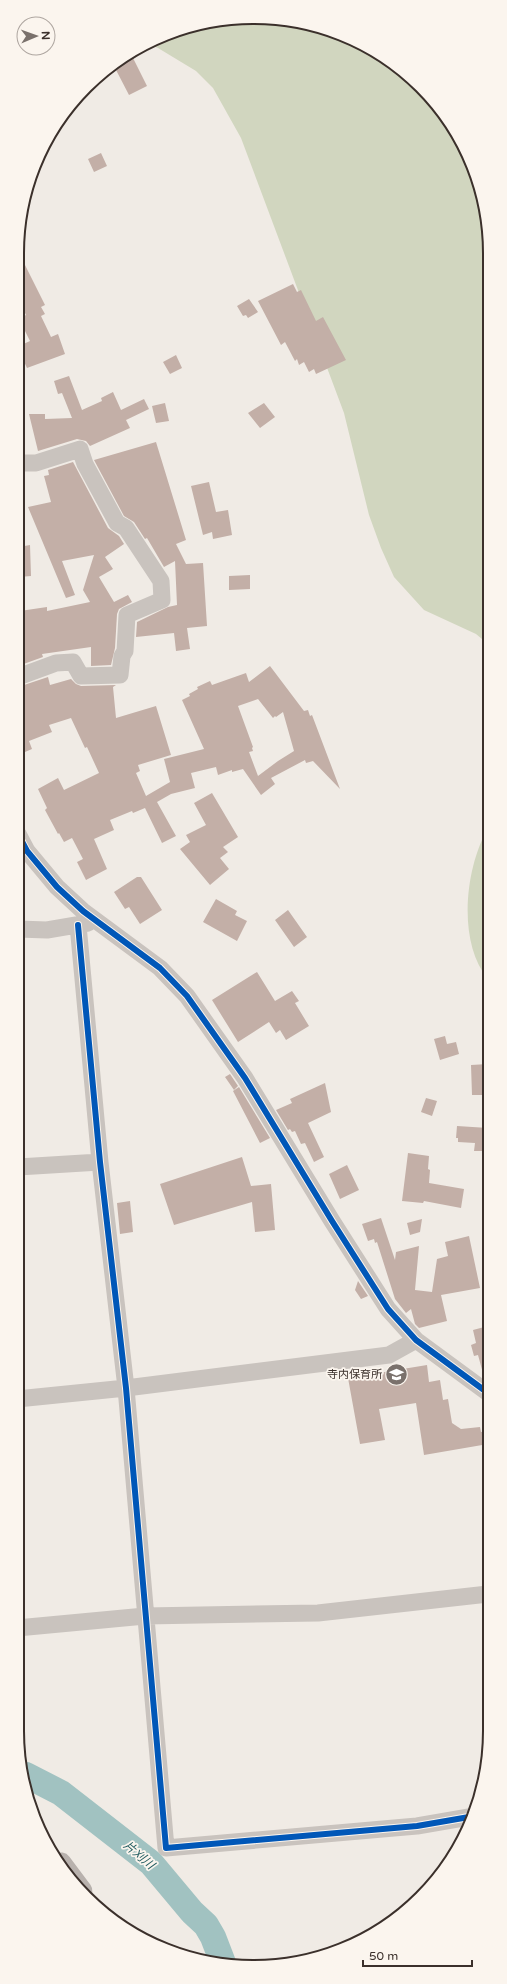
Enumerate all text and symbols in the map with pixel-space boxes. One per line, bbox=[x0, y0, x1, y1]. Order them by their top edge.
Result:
north arrow bbox=[16, 16, 56, 56]
text: N bbox=[39, 31, 52, 40]
school or university icon: 寺内保育所 bbox=[384, 1361, 410, 1387]
place label: 寺内保育所 bbox=[327, 1368, 383, 1381]
water label: 片刈川 bbox=[121, 1838, 159, 1873]
scale bar bbox=[363, 1942, 472, 1968]
text: 50 m bbox=[369, 1949, 398, 1963]

